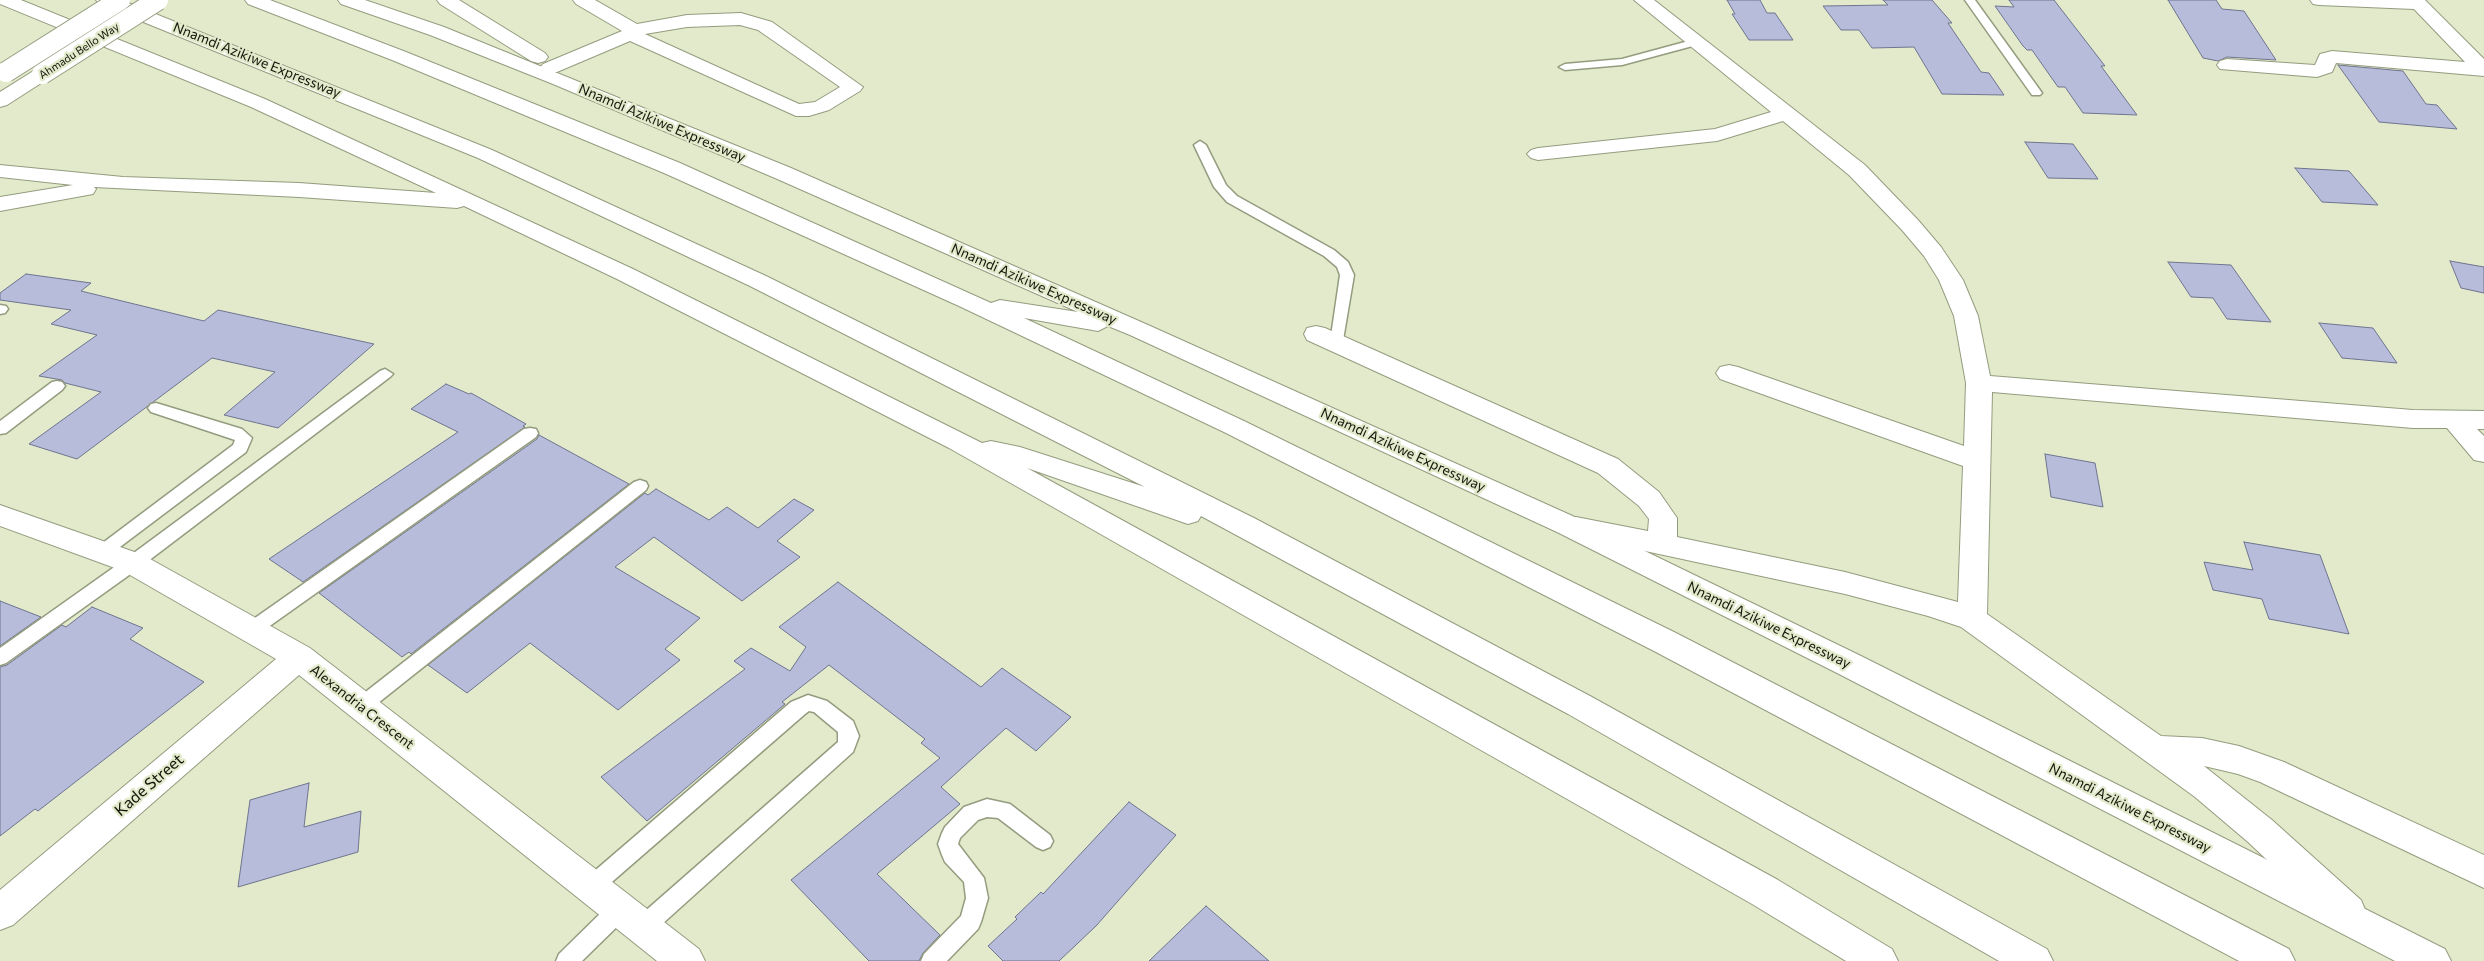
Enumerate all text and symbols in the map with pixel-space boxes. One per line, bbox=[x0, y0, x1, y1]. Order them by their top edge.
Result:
street label: Nnamdi Azikiwe Expressway bbox=[171, 19, 343, 101]
street label: Ahmadu Bello Way bbox=[36, 20, 122, 82]
street label: Nnamdi Azikiwe Expressway bbox=[576, 80, 748, 166]
street label: Nnamdi Azikiwe Expressway bbox=[948, 240, 1120, 328]
street label: Nnamdi Azikiwe Expressway bbox=[1318, 404, 1488, 496]
street label: Nnamdi Azikiwe Expressway bbox=[1685, 578, 1853, 672]
street label: Alexandria Crescent bbox=[307, 661, 417, 753]
street label: Kade Street bbox=[111, 750, 187, 820]
street label: Nnamdi Azikiwe Expressway bbox=[2046, 760, 2214, 856]

